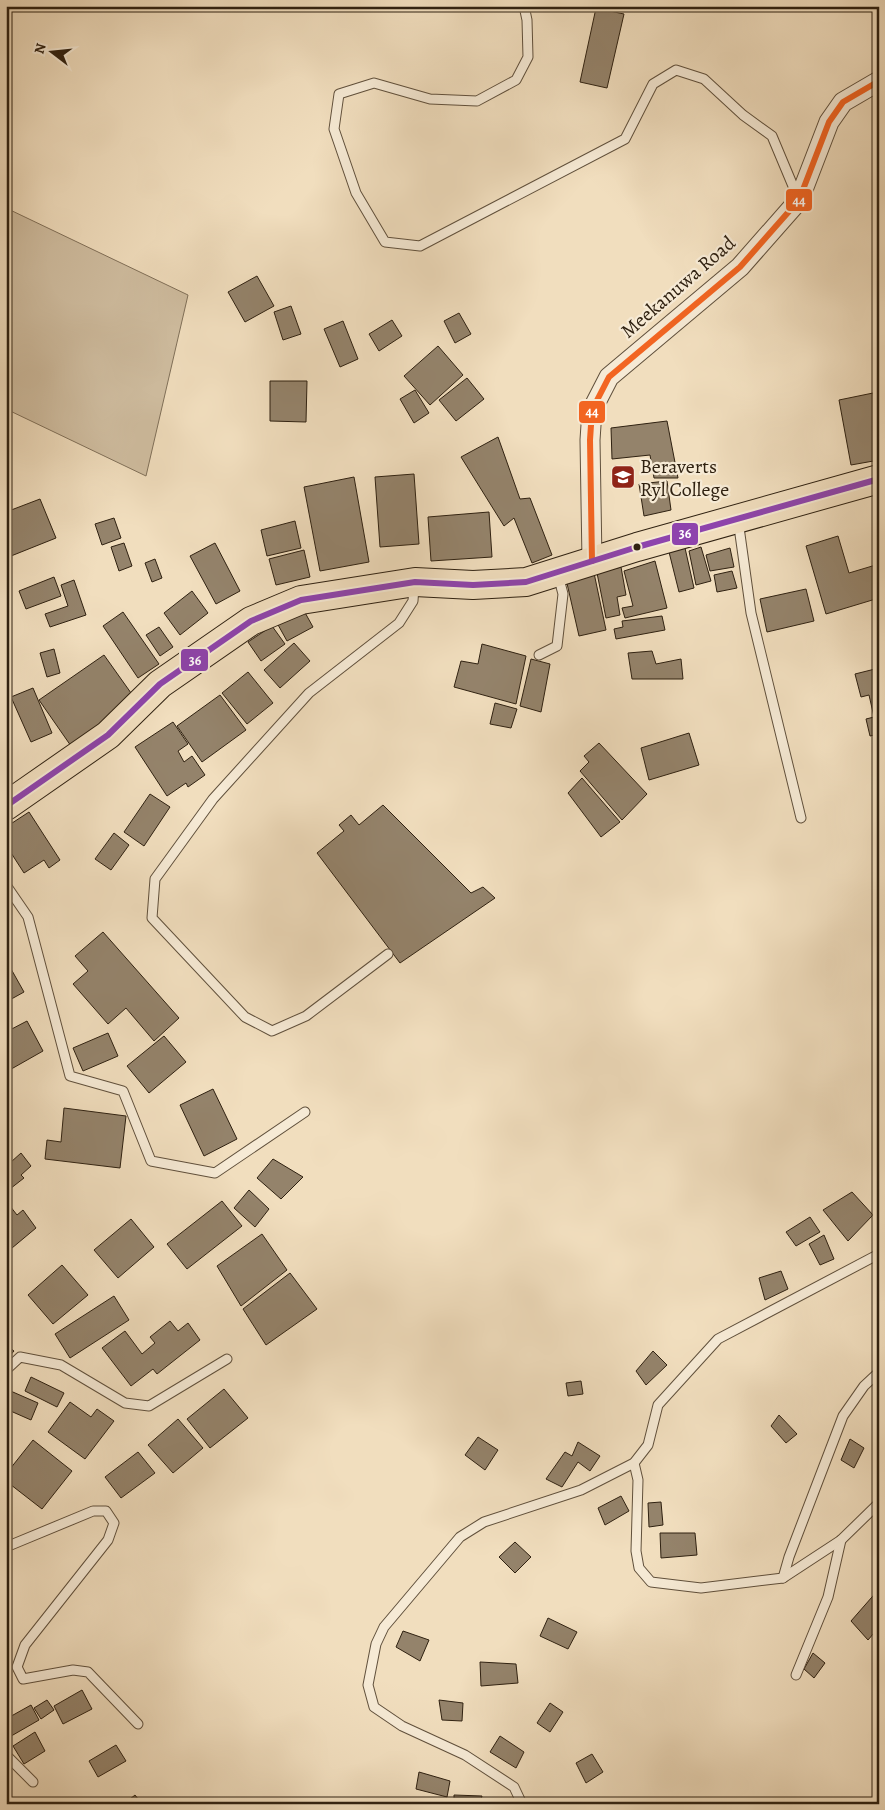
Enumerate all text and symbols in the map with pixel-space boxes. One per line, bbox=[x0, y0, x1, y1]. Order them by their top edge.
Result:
north arrow bbox=[28, 28, 78, 78]
text: N bbox=[29, 41, 51, 56]
line badge: 44 bbox=[785, 188, 813, 212]
text: 44 bbox=[792, 191, 806, 210]
street label: Meekanuwa Road bbox=[615, 229, 741, 344]
line badge: 44 bbox=[578, 400, 606, 424]
text: 44 bbox=[585, 402, 599, 421]
place label: Beraverts Ryl College bbox=[640, 453, 729, 503]
school or university icon: Beraverts Ryl College bbox=[610, 464, 636, 490]
line badge: 36 bbox=[671, 522, 699, 546]
text: 36 bbox=[679, 524, 692, 543]
unlabelled marker bbox=[632, 542, 642, 552]
line badge: 36 bbox=[180, 648, 209, 672]
text: 36 bbox=[189, 651, 202, 670]

